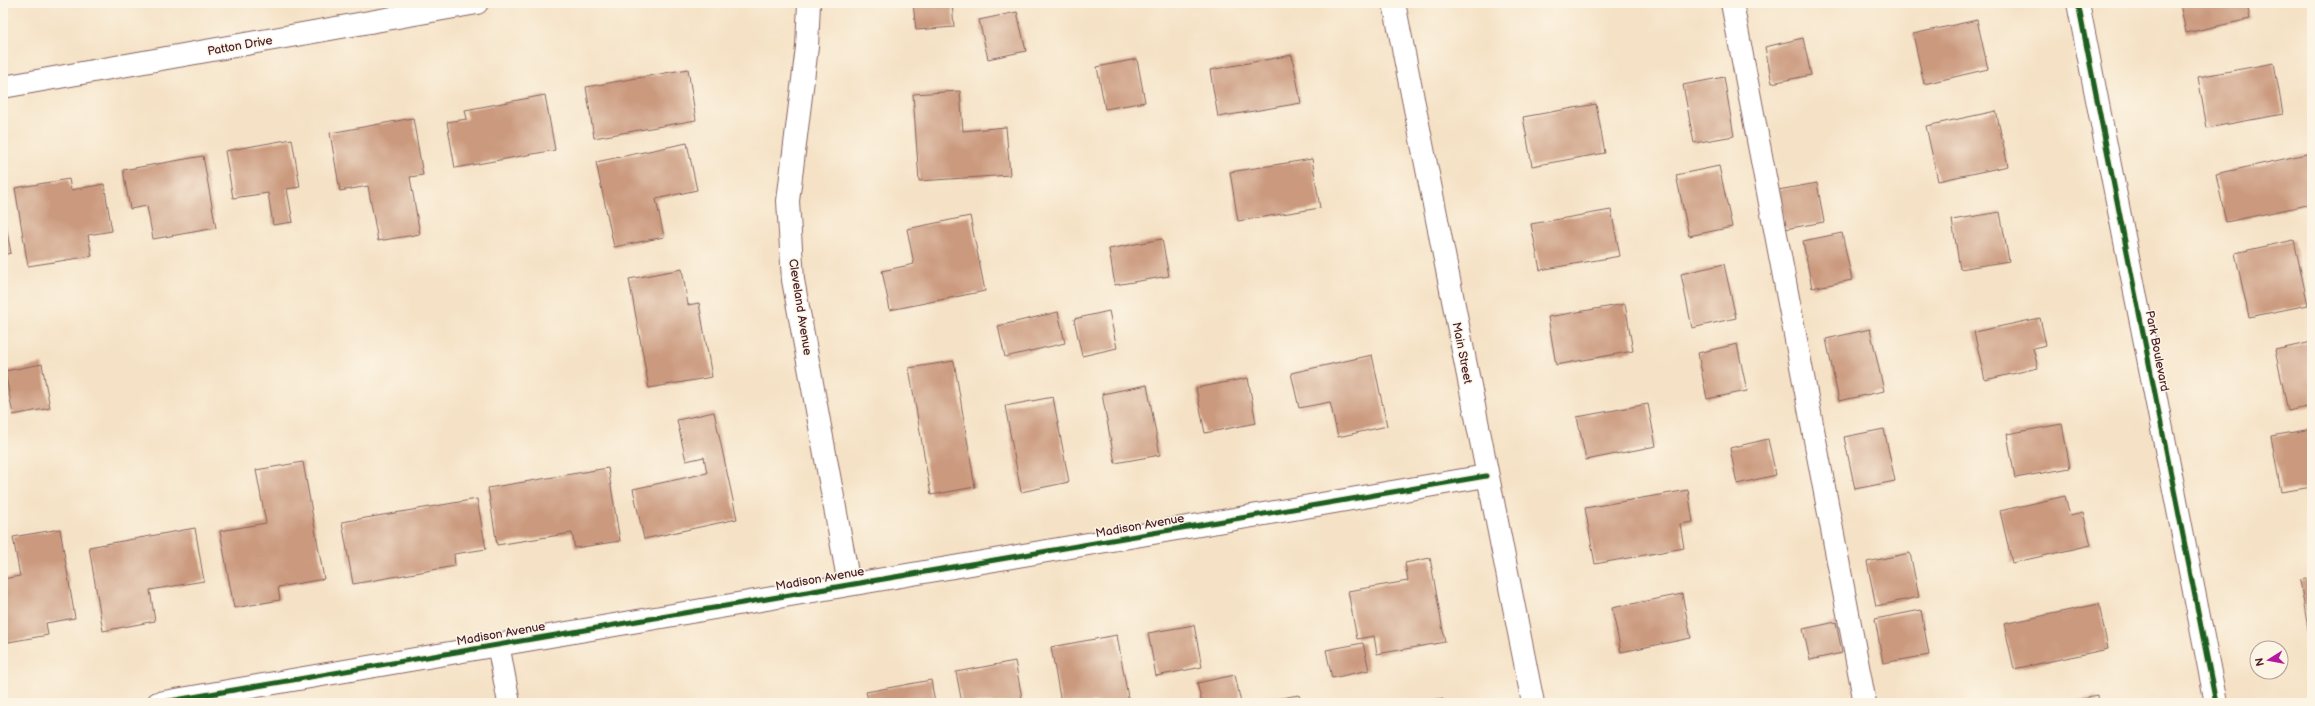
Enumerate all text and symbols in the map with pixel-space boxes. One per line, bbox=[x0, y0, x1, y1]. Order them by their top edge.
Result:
street label: Patton Drive bbox=[206, 33, 274, 59]
street label: Cleveland Avenue bbox=[785, 258, 815, 356]
street label: Park Boulevard bbox=[2142, 309, 2172, 393]
street label: Main Street bbox=[1449, 321, 1475, 385]
street label: Madison Avenue bbox=[1094, 511, 1186, 541]
street label: Madison Avenue bbox=[774, 564, 866, 594]
street label: Madison Avenue bbox=[455, 619, 547, 649]
north arrow bbox=[2249, 640, 2289, 680]
text: N bbox=[2253, 657, 2267, 667]

